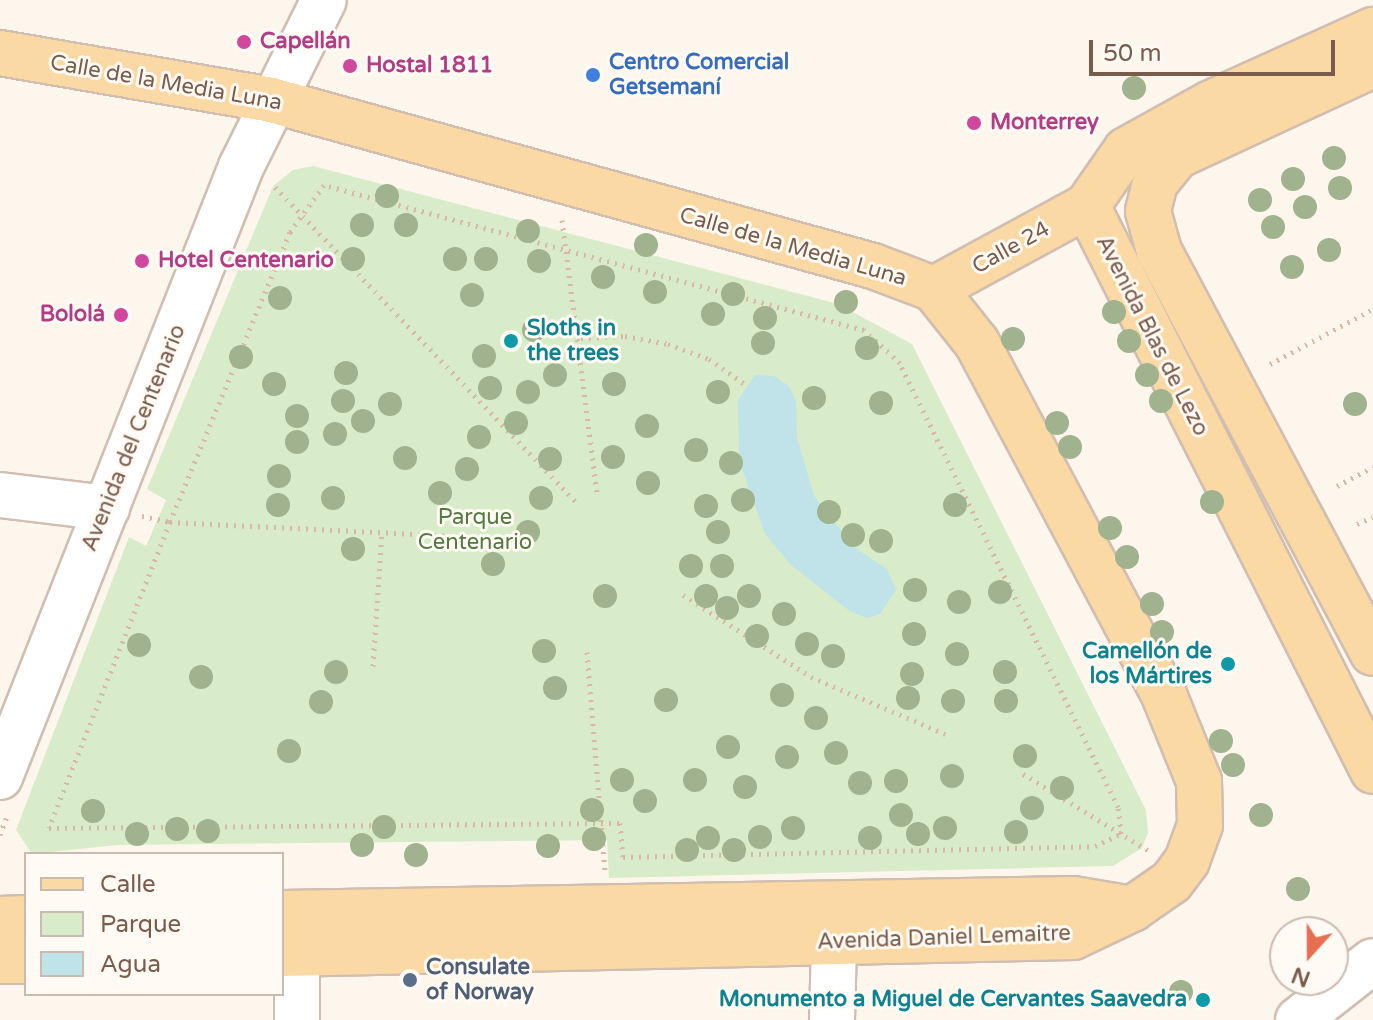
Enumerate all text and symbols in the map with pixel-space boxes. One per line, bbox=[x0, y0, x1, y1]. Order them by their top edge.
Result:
scale bar bbox=[1093, 24, 1339, 74]
place label: Capellán bbox=[260, 29, 351, 55]
marker: Capellán bbox=[235, 33, 253, 51]
text: 50 m bbox=[1103, 39, 1161, 68]
place label: Centro Comercial Getsemaní bbox=[609, 49, 789, 100]
street label: Calle de la Media Luna bbox=[48, 50, 284, 116]
place label: Hostal 1811 bbox=[366, 53, 493, 79]
marker: Hostal 1811 bbox=[341, 57, 359, 75]
marker: Centro Comercial Getsemaní bbox=[584, 66, 602, 84]
place label: Monterrey bbox=[990, 110, 1099, 136]
marker: Monterrey bbox=[965, 114, 983, 132]
street label: Calle de la Media Luna bbox=[676, 202, 910, 292]
street label: Calle 24 bbox=[968, 216, 1054, 280]
street label: Avenida Blas de Lezo bbox=[1090, 231, 1214, 441]
place label: Hotel Centenario bbox=[158, 248, 334, 274]
marker: Hotel Centenario bbox=[133, 252, 151, 270]
place label: Bololá bbox=[40, 302, 105, 328]
marker: Bololá bbox=[112, 306, 130, 324]
place label: Sloths in the trees bbox=[527, 315, 619, 366]
street label: Avenida del Centenario bbox=[76, 321, 192, 555]
marker: Sloths in the trees bbox=[502, 332, 520, 350]
park label: Parque Centenario bbox=[418, 504, 532, 556]
place label: Camellón de los Mártires bbox=[1082, 638, 1212, 690]
marker: Camellón de los Mártires bbox=[1219, 655, 1237, 673]
legend bbox=[24, 852, 284, 996]
text: Calle bbox=[100, 870, 156, 899]
text: Parque bbox=[100, 910, 181, 939]
north arrow bbox=[1269, 916, 1349, 996]
street label: Avenida Daniel Lemaitre bbox=[817, 920, 1071, 956]
text: Agua bbox=[100, 950, 161, 979]
place label: Consulate of Norway bbox=[426, 954, 534, 1006]
text: N bbox=[1288, 961, 1314, 992]
marker: Consulate of Norway bbox=[401, 971, 419, 989]
place label: Monumento a Miguel de Cervantes Saavedra bbox=[719, 987, 1187, 1013]
marker: Monumento a Miguel de Cervantes Saavedra bbox=[1194, 991, 1212, 1009]

